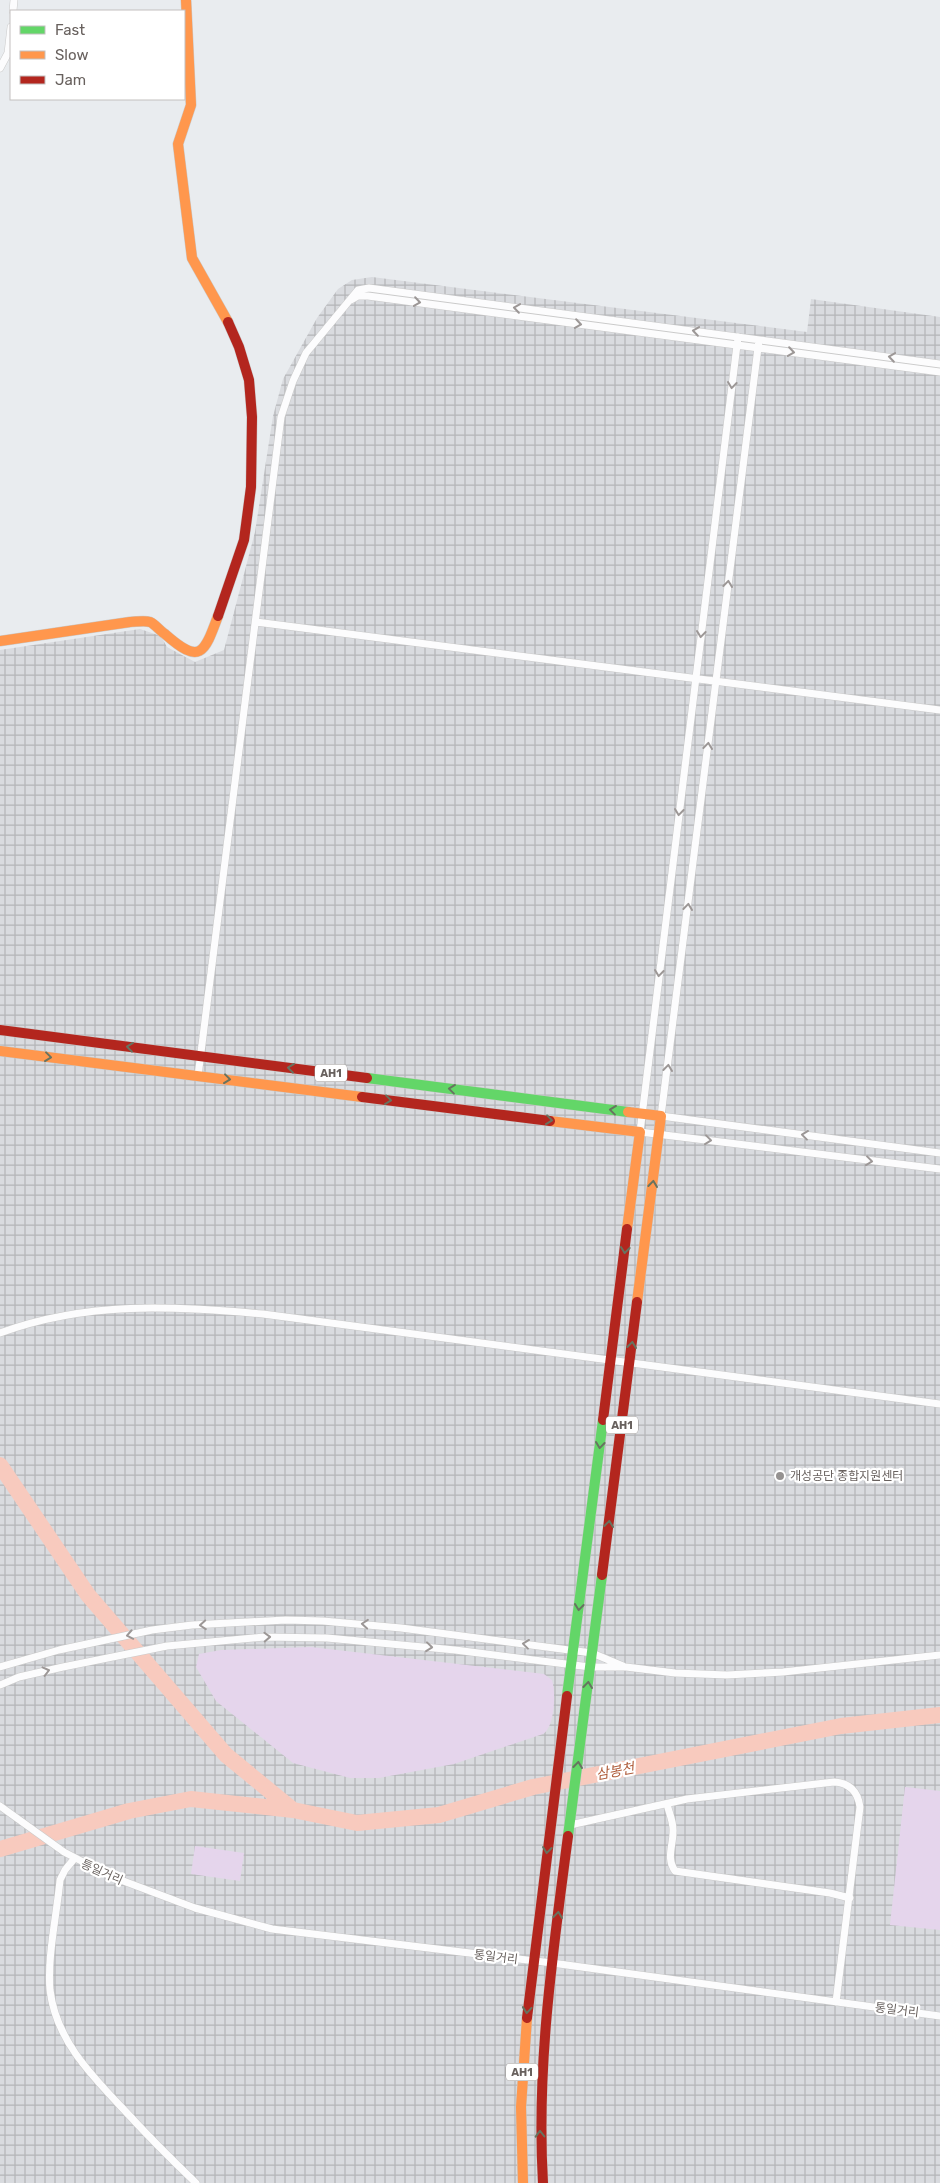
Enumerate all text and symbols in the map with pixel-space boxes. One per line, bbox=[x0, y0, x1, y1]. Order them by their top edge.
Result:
legend bbox=[10, 10, 185, 100]
text: Fast bbox=[55, 21, 85, 39]
text: Slow bbox=[55, 46, 88, 64]
text: Jam bbox=[55, 71, 86, 89]
one-way arrow bbox=[413, 296, 421, 307]
one-way arrow bbox=[513, 303, 521, 314]
one-way arrow bbox=[573, 318, 582, 328]
one-way arrow bbox=[692, 327, 700, 337]
one-way arrow bbox=[787, 346, 795, 357]
one-way arrow bbox=[887, 353, 896, 363]
one-way arrow bbox=[727, 382, 738, 390]
one-way arrow bbox=[722, 580, 733, 588]
one-way arrow bbox=[696, 630, 707, 638]
one-way arrow bbox=[702, 741, 713, 749]
one-way arrow bbox=[674, 809, 685, 817]
one-way arrow bbox=[682, 903, 693, 911]
one-way arrow bbox=[654, 970, 665, 978]
one-way arrow bbox=[125, 1042, 133, 1053]
one-way arrow bbox=[45, 1051, 53, 1062]
one-way arrow bbox=[287, 1063, 295, 1074]
road number: AH1 bbox=[315, 1064, 347, 1082]
one-way arrow bbox=[662, 1064, 672, 1072]
one-way arrow bbox=[223, 1074, 231, 1084]
one-way arrow bbox=[448, 1084, 456, 1095]
one-way arrow bbox=[384, 1094, 392, 1105]
one-way arrow bbox=[609, 1105, 617, 1116]
one-way arrow bbox=[546, 1114, 554, 1125]
one-way arrow bbox=[801, 1130, 809, 1141]
one-way arrow bbox=[704, 1134, 712, 1145]
one-way arrow bbox=[864, 1155, 873, 1165]
one-way arrow bbox=[647, 1180, 658, 1188]
one-way arrow bbox=[620, 1246, 631, 1254]
one-way arrow bbox=[626, 1341, 637, 1349]
road number: AH1 bbox=[606, 1416, 638, 1434]
one-way arrow bbox=[595, 1441, 605, 1450]
place label: 개성공단 종합지원센터 bbox=[790, 1469, 903, 1483]
marker: 개성공단 종합지원센터 bbox=[774, 1470, 786, 1482]
one-way arrow bbox=[603, 1519, 614, 1527]
one-way arrow bbox=[574, 1602, 584, 1611]
one-way arrow bbox=[199, 1619, 207, 1630]
one-way arrow bbox=[361, 1619, 369, 1630]
one-way arrow bbox=[125, 1629, 134, 1640]
one-way arrow bbox=[264, 1632, 272, 1642]
one-way arrow bbox=[522, 1639, 530, 1650]
one-way arrow bbox=[426, 1641, 434, 1652]
one-way arrow bbox=[42, 1666, 51, 1677]
one-way arrow bbox=[582, 1681, 593, 1689]
water label: 삼봉천 bbox=[595, 1759, 637, 1784]
one-way arrow bbox=[572, 1761, 582, 1769]
one-way arrow bbox=[542, 1846, 553, 1854]
street label: 통일거리 bbox=[79, 1857, 125, 1887]
one-way arrow bbox=[552, 1911, 563, 1919]
street label: 통일거리 bbox=[473, 1947, 519, 1967]
street label: 통일거리 bbox=[874, 2000, 920, 2020]
one-way arrow bbox=[522, 2006, 533, 2014]
road number: AH1 bbox=[506, 2064, 538, 2080]
one-way arrow bbox=[535, 2130, 545, 2138]

